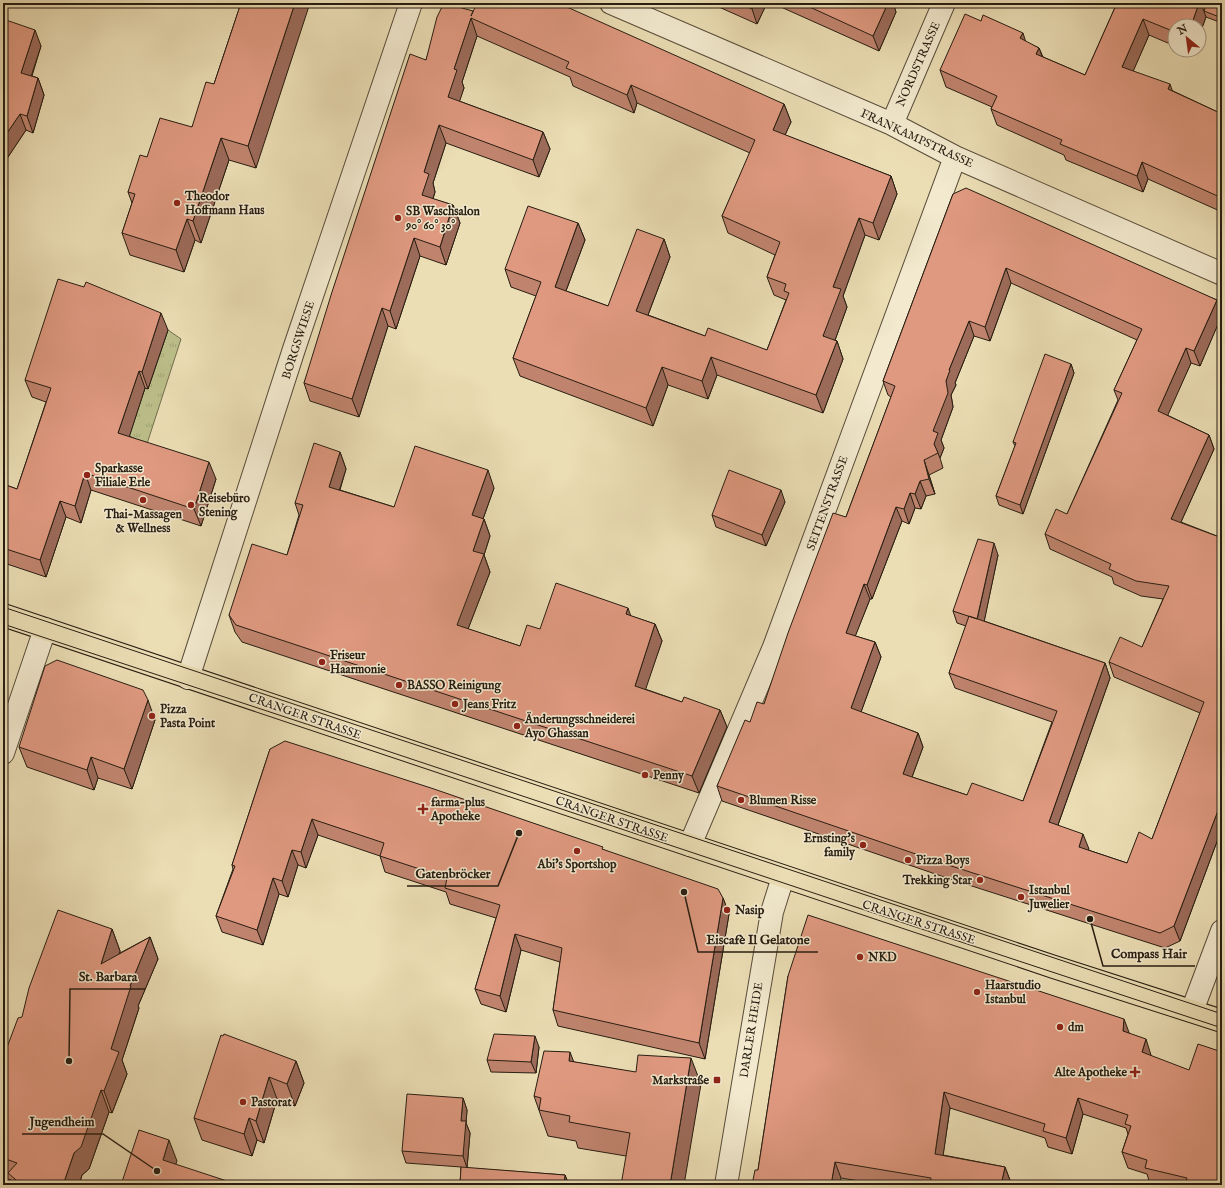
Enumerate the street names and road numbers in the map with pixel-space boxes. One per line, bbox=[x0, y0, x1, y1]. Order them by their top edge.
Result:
street label: NORDSTRASSE bbox=[893, 19, 944, 109]
street label: FRANKAMPSTRASSE bbox=[858, 106, 976, 171]
street label: BORGSWIESE bbox=[279, 299, 318, 381]
street label: SEITENSTRASSE bbox=[803, 454, 852, 553]
street label: CRANGER STRASSE bbox=[247, 690, 363, 743]
street label: CRANGER STRASSE bbox=[554, 793, 670, 846]
street label: CRANGER STRASSE bbox=[860, 897, 977, 948]
street label: DARLER HEIDE bbox=[737, 981, 766, 1079]

